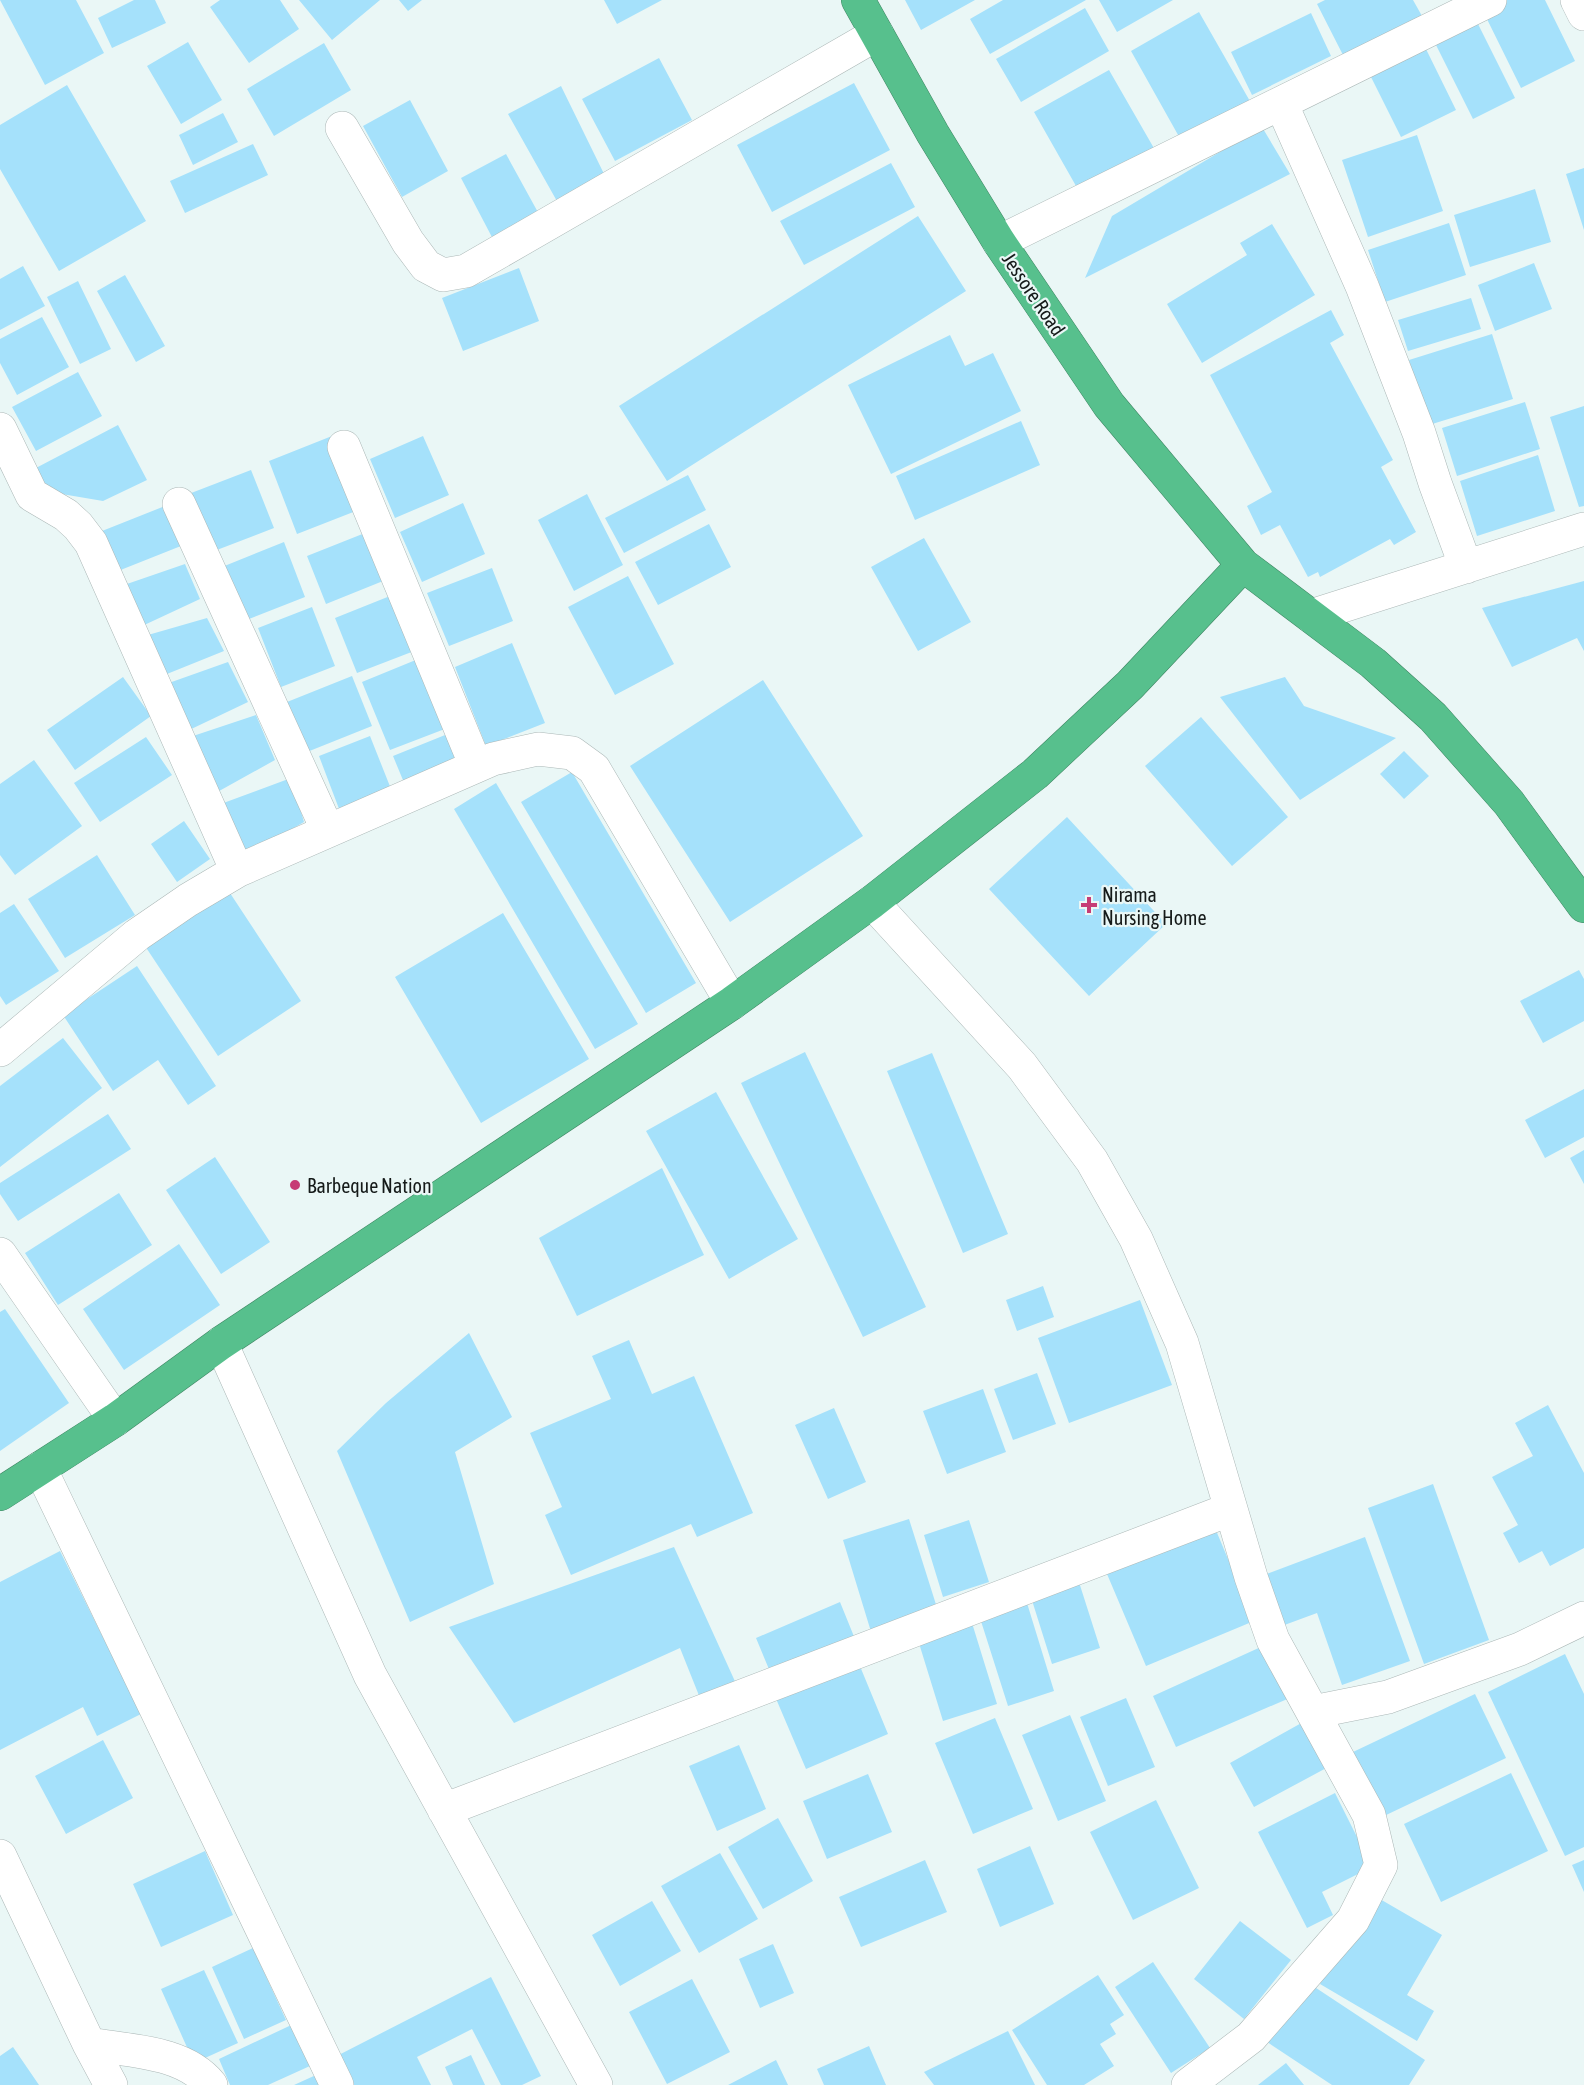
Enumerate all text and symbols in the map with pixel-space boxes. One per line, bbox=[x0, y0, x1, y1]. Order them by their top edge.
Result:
street label: Jessore Road bbox=[998, 248, 1070, 340]
place label: Nirama Nursing Home bbox=[1102, 883, 1207, 929]
marker: Nirama Nursing Home bbox=[1080, 896, 1098, 914]
place label: Barbeque Nation bbox=[307, 1174, 432, 1197]
marker: Barbeque Nation bbox=[288, 1178, 302, 1192]

